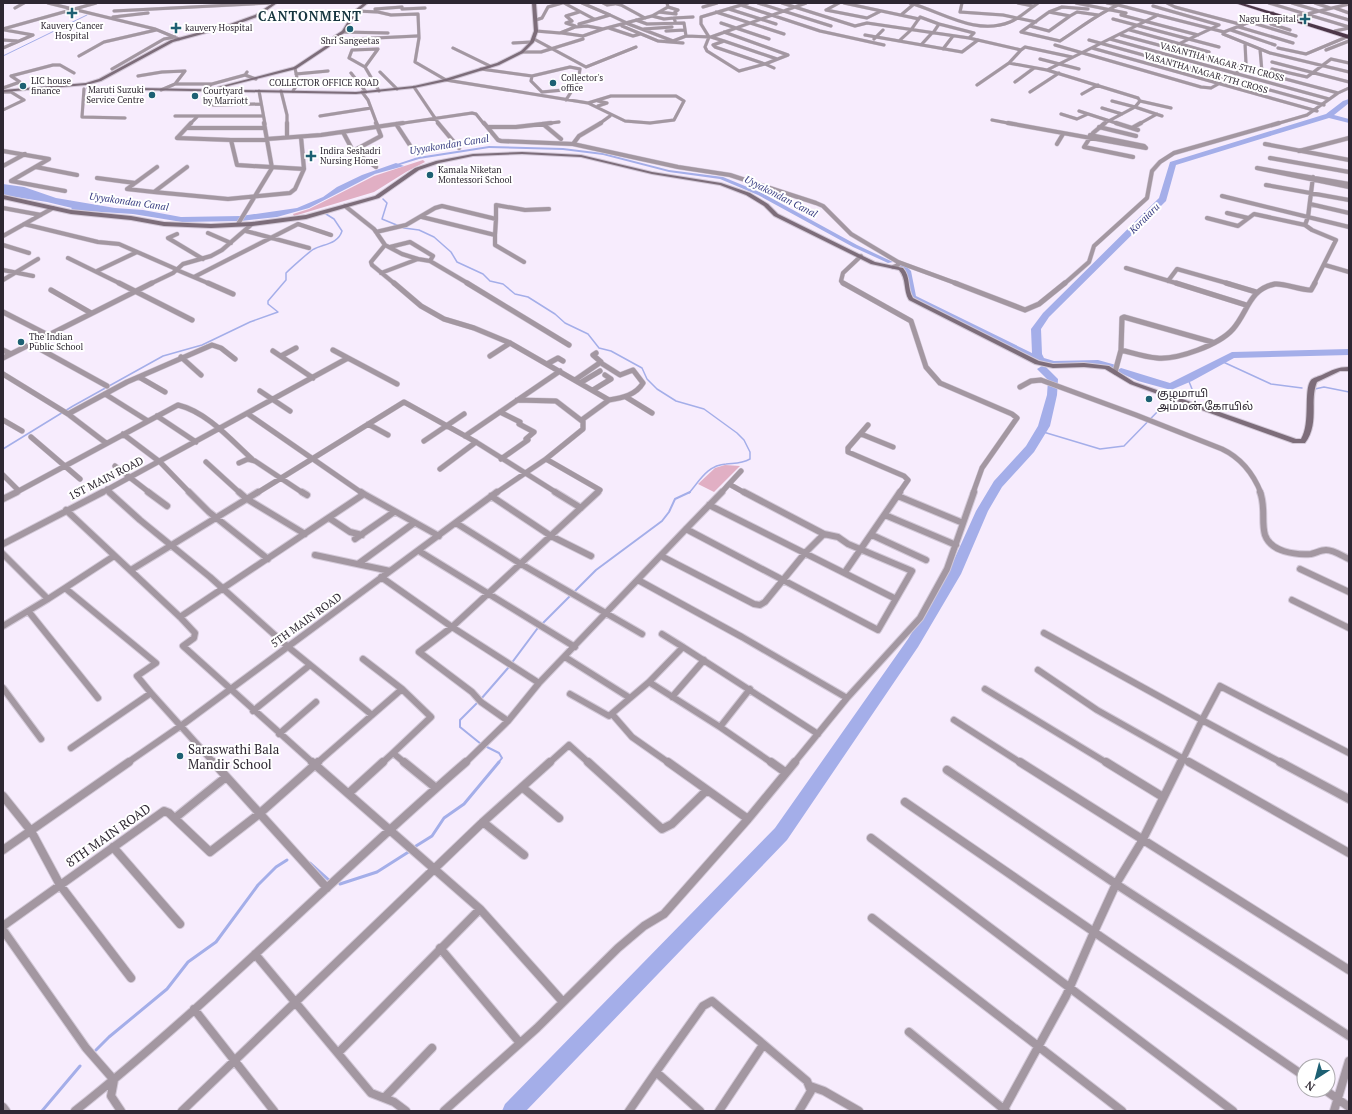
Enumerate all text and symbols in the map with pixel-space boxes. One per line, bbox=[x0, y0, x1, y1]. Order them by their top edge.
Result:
marker: Kauvery Cancer Hospital bbox=[66, 7, 78, 19]
district label: CANTONMENT bbox=[258, 7, 362, 25]
place label: Nagu Hospital bbox=[1239, 13, 1296, 25]
marker: Nagu Hospital bbox=[1299, 13, 1311, 25]
place label: Kauvery Cancer Hospital bbox=[41, 20, 104, 42]
marker: kauvery Hospital bbox=[170, 22, 182, 34]
place label: kauvery Hospital bbox=[185, 22, 253, 34]
marker: Shri Sangeetas bbox=[345, 24, 355, 34]
place label: Shri Sangeetas bbox=[321, 35, 379, 47]
street label: VASANTHA NAGAR 5TH CROSS bbox=[1158, 40, 1286, 84]
street label: VASANTHA NAGAR 7TH CROSS bbox=[1143, 50, 1270, 97]
place label: Collector's office bbox=[561, 72, 603, 94]
place label: LIC house finance bbox=[31, 75, 71, 97]
street label: COLLECTOR OFFICE ROAD bbox=[269, 77, 379, 89]
marker: Collector's office bbox=[548, 78, 558, 88]
marker: LIC house finance bbox=[18, 81, 28, 91]
place label: Maruti Suzuki Service Centre bbox=[86, 84, 144, 106]
place label: Courtyard by Marriott bbox=[203, 85, 249, 107]
marker: Maruti Suzuki Service Centre bbox=[147, 90, 157, 100]
marker: Courtyard by Marriott bbox=[190, 91, 200, 101]
water label: Uyyakondan Canal bbox=[408, 132, 490, 157]
place label: Indira Seshadri Nursing Home bbox=[320, 145, 381, 167]
marker: Indira Seshadri Nursing Home bbox=[305, 150, 317, 162]
place label: Kamala Niketan Montessori School bbox=[438, 164, 512, 186]
marker: Kamala Niketan Montessori School bbox=[425, 170, 435, 180]
water label: Uyyakondan Canal bbox=[742, 172, 820, 221]
water label: Uyyakondan Canal bbox=[88, 189, 170, 214]
water label: Koraiaru bbox=[1126, 200, 1162, 237]
place label: The Indian Public School bbox=[29, 331, 83, 353]
marker: The Indian Public School bbox=[16, 337, 26, 347]
place label: குழமாயி அம்மன் கோயில் bbox=[1157, 386, 1253, 413]
marker: குழமாயி அம்மன் கோயில் bbox=[1144, 394, 1154, 404]
street label: 1ST MAIN ROAD bbox=[66, 453, 146, 503]
street label: 5TH MAIN ROAD bbox=[268, 589, 344, 651]
place label: Saraswathi Bala Mandir School bbox=[188, 740, 280, 773]
marker: Saraswathi Bala Mandir School bbox=[175, 751, 185, 761]
street label: 8TH MAIN ROAD bbox=[62, 799, 154, 871]
north arrow bbox=[1296, 1058, 1336, 1098]
text: N bbox=[1302, 1078, 1318, 1094]

